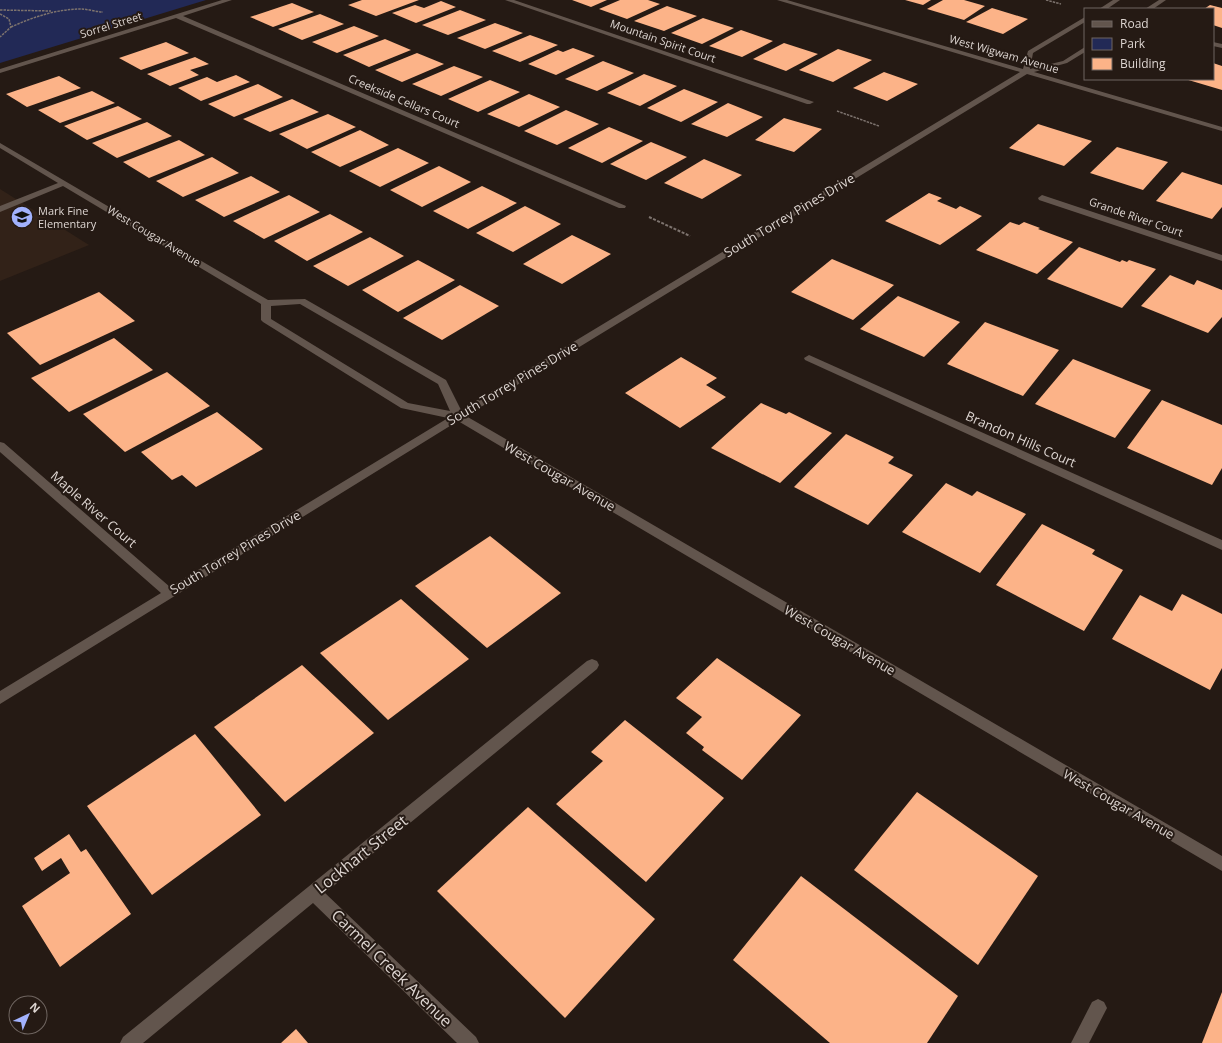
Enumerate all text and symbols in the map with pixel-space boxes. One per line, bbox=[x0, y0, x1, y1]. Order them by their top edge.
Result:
street label: Sorrel Street bbox=[78, 8, 144, 41]
legend bbox=[1084, 8, 1214, 80]
street label: Mountain Spirit Court bbox=[608, 15, 718, 66]
text: Road bbox=[1120, 15, 1149, 32]
street label: West Wigwam Avenue bbox=[948, 31, 1061, 76]
text: Park bbox=[1120, 35, 1146, 52]
text: Building bbox=[1120, 55, 1166, 72]
street label: Creekside Cellars Court bbox=[346, 70, 462, 131]
street label: South Torrey Pines Drive bbox=[720, 169, 858, 261]
street label: Grande River Court bbox=[1087, 193, 1185, 240]
street label: West Cougar Avenue bbox=[105, 202, 204, 269]
place label: Mark Fine Elementary bbox=[38, 203, 97, 231]
school or university icon: Mark Fine Elementary bbox=[9, 204, 35, 230]
street label: South Torrey Pines Drive bbox=[443, 337, 581, 429]
street label: Brandon Hills Court bbox=[963, 407, 1079, 472]
street label: West Cougar Avenue bbox=[501, 437, 619, 515]
street label: Maple River Court bbox=[47, 467, 141, 552]
street label: South Torrey Pines Drive bbox=[166, 506, 304, 598]
street label: West Cougar Avenue bbox=[781, 601, 899, 679]
street label: West Cougar Avenue bbox=[1060, 765, 1178, 843]
street label: Lockhart Street bbox=[310, 809, 412, 898]
street label: Carmel Creek Avenue bbox=[327, 904, 457, 1032]
north arrow bbox=[8, 995, 48, 1035]
text: N bbox=[27, 999, 44, 1016]

